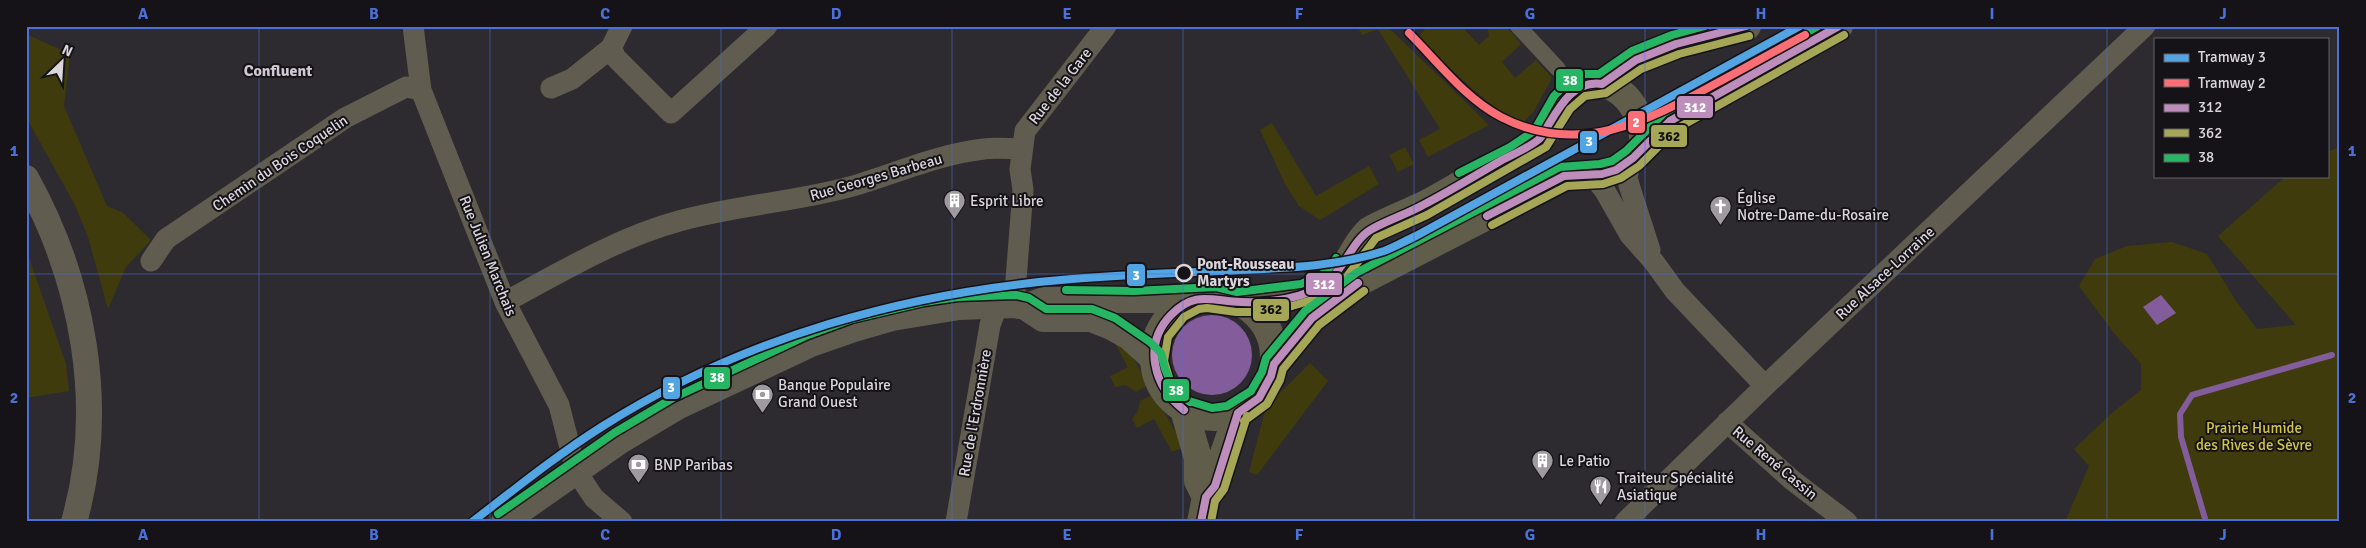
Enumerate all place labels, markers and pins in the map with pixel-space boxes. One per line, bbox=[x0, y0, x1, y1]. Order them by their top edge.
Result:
place label: Église Notre-Dame-du-Rosaire bbox=[1737, 188, 1889, 224]
building icon: Esprit Libre bbox=[942, 189, 966, 220]
place label: Esprit Libre bbox=[970, 192, 1044, 210]
church icon: Église Notre-Dame-du-Rosaire bbox=[1709, 195, 1733, 226]
place label: Pont-Rousseau Martyrs bbox=[1197, 255, 1295, 290]
marker: Pont-Rousseau Martyrs bbox=[1175, 264, 1193, 282]
place label: Banque Populaire Grand Ouest bbox=[778, 376, 891, 411]
bank icon: Banque Populaire Grand Ouest bbox=[750, 382, 774, 413]
building icon: Le Patio bbox=[1531, 449, 1555, 480]
place label: Le Patio bbox=[1559, 452, 1610, 470]
bank icon: BNP Paribas bbox=[626, 453, 650, 484]
place label: BNP Paribas bbox=[654, 456, 733, 474]
place label: Traiteur Spécialité Asiatique bbox=[1617, 469, 1734, 504]
restaurant icon: Traiteur Spécialité Asiatique bbox=[1589, 475, 1613, 506]

